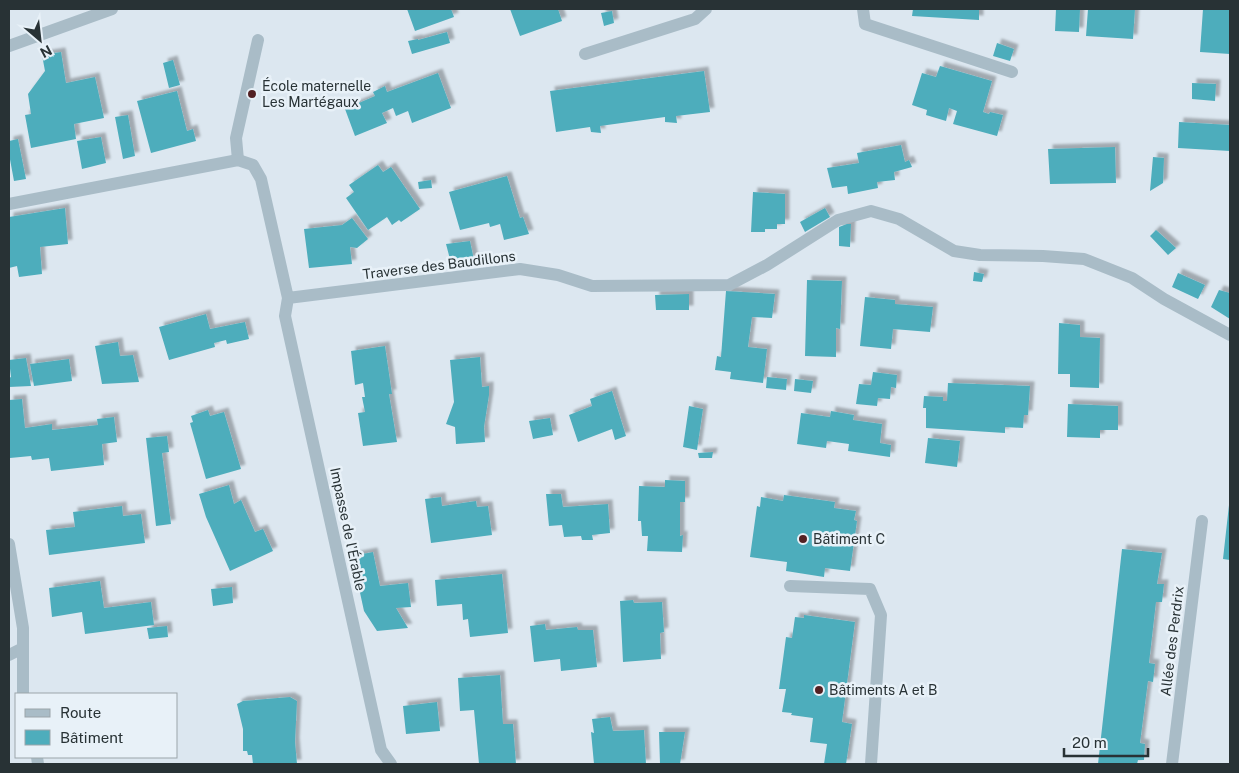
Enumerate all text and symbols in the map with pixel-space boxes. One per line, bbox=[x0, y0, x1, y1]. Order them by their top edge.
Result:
north arrow bbox=[15, 15, 65, 65]
text: N bbox=[38, 42, 55, 61]
place label: École maternelle Les Martégaux bbox=[262, 77, 371, 110]
marker: École maternelle Les Martégaux bbox=[246, 88, 258, 100]
street label: Traverse des Baudillons bbox=[362, 248, 516, 282]
street label: Impasse de l'Érable bbox=[327, 466, 370, 592]
place label: Bâtiment C bbox=[813, 531, 885, 547]
marker: Bâtiment C bbox=[797, 533, 809, 545]
street label: Allée des Perdrix bbox=[1157, 585, 1187, 697]
place label: Bâtiments A et B bbox=[829, 682, 938, 698]
marker: Bâtiments A et B bbox=[813, 684, 825, 696]
legend bbox=[15, 693, 178, 758]
text: Route bbox=[60, 704, 101, 721]
scale bar bbox=[1064, 726, 1148, 758]
text: Bâtiment bbox=[60, 729, 123, 746]
text: 20 m bbox=[1072, 734, 1107, 751]

